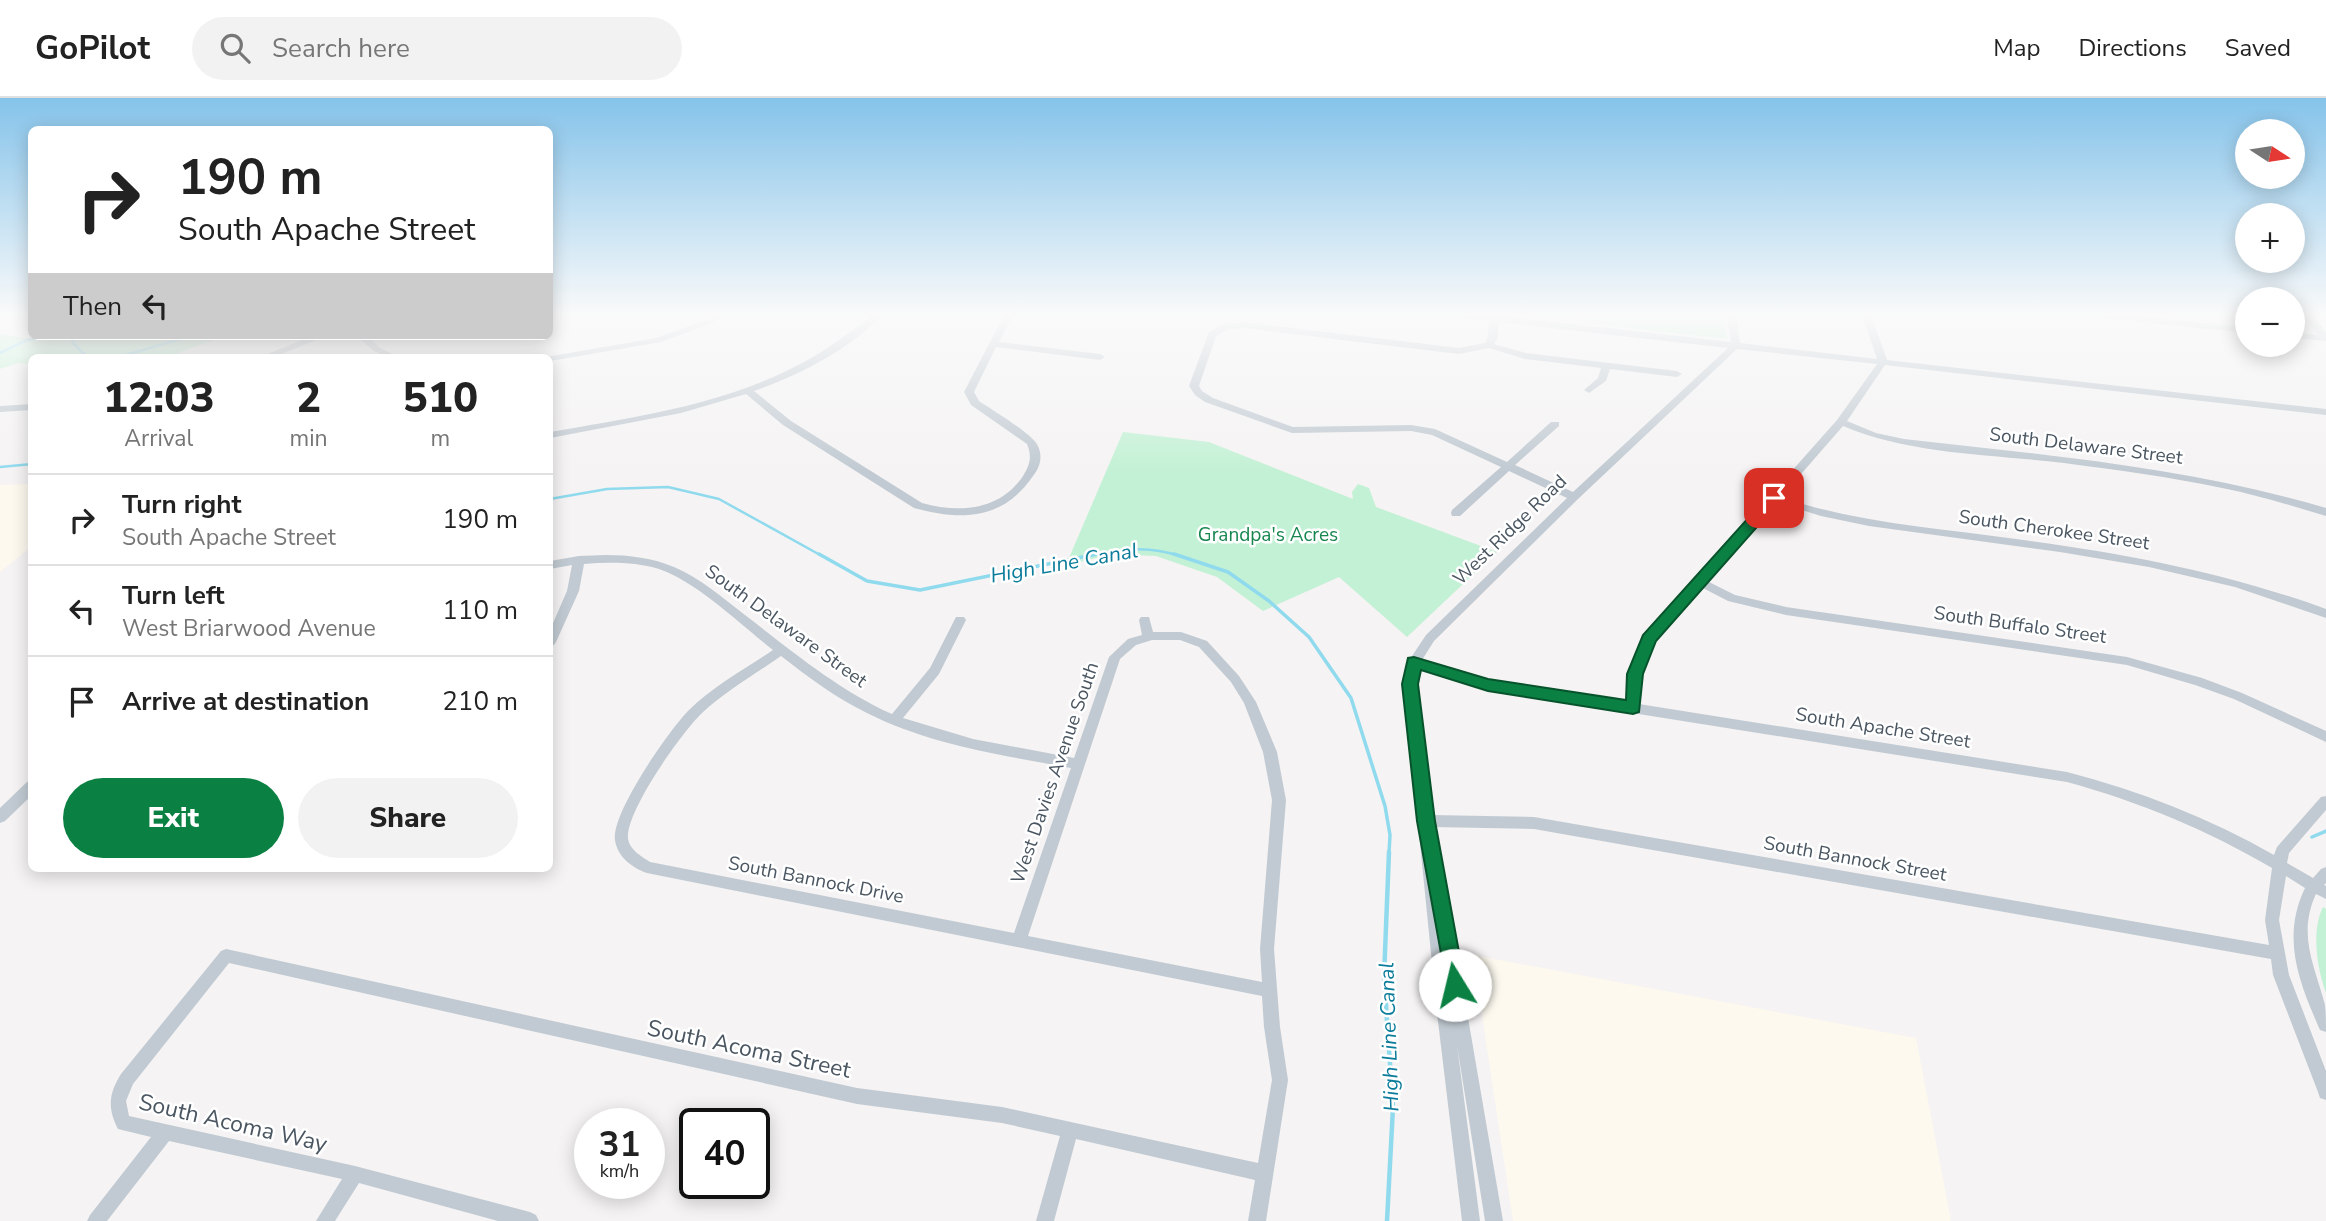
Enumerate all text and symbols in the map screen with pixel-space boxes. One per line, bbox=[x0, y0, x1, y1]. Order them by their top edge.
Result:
search box bbox=[192, 17, 682, 80]
text: GoPilot bbox=[35, 26, 150, 71]
icon: search bbox=[216, 29, 254, 67]
text: Search here bbox=[272, 31, 410, 66]
text: Map bbox=[1993, 32, 2040, 64]
text: Directions bbox=[2078, 32, 2187, 64]
text: Saved bbox=[2225, 32, 2291, 64]
north arrow bbox=[2235, 119, 2305, 189]
map controls bbox=[2235, 119, 2305, 357]
text: 190 m bbox=[178, 144, 322, 211]
icon: right bbox=[63, 154, 154, 245]
button: + bbox=[2235, 203, 2305, 273]
text: South Apache Street bbox=[178, 208, 476, 251]
icon: left bbox=[136, 287, 174, 325]
button: − bbox=[2235, 287, 2305, 357]
text: Then bbox=[63, 289, 122, 324]
text: 12:03 bbox=[103, 370, 215, 427]
text: 2 bbox=[296, 370, 321, 427]
text: 510 bbox=[403, 370, 478, 427]
street label: South Delaware Street bbox=[1988, 421, 2184, 471]
text: Arrival bbox=[124, 423, 193, 454]
text: min bbox=[290, 423, 328, 454]
text: m bbox=[430, 423, 450, 454]
pin bbox=[1744, 468, 1804, 528]
street label: West Ridge Road bbox=[1447, 469, 1573, 591]
icon: arrive bbox=[1755, 479, 1793, 517]
text: Turn right bbox=[122, 487, 241, 522]
icon: right bbox=[63, 501, 101, 539]
text: 190 m bbox=[442, 502, 518, 537]
street label: South Cherokee Street bbox=[1957, 504, 2151, 556]
text: South Apache Street bbox=[122, 522, 336, 553]
park label: Grandpa's Acres bbox=[1198, 522, 1338, 548]
water label: High Line Canal bbox=[988, 536, 1140, 590]
street label: South Delaware Street bbox=[700, 558, 873, 694]
text: Turn left bbox=[122, 578, 225, 613]
icon: left bbox=[63, 592, 101, 630]
text: 110 m bbox=[442, 593, 518, 628]
street label: South Buffalo Street bbox=[1932, 600, 2108, 650]
text: West Briarwood Avenue bbox=[122, 613, 376, 644]
street label: West Davies Avenue South bbox=[1005, 659, 1105, 887]
icon: arrive bbox=[63, 683, 101, 721]
text: Arrive at destination bbox=[122, 684, 369, 719]
text: 210 m bbox=[442, 684, 518, 719]
street label: South Apache Street bbox=[1794, 701, 1973, 755]
button: Exit bbox=[63, 778, 284, 858]
button: Share bbox=[298, 778, 518, 858]
street label: South Bannock Street bbox=[1761, 830, 1949, 888]
street label: South Bannock Drive bbox=[726, 850, 906, 910]
position arrow bbox=[1418, 948, 1492, 1022]
water label: High Line Canal bbox=[1372, 962, 1406, 1112]
street label: South Acoma Street bbox=[644, 1012, 855, 1086]
street label: South Acoma Way bbox=[136, 1086, 330, 1160]
speed limit sign: 40 bbox=[679, 1108, 770, 1199]
text: 31 bbox=[598, 1121, 641, 1168]
text: km/h bbox=[600, 1159, 639, 1183]

